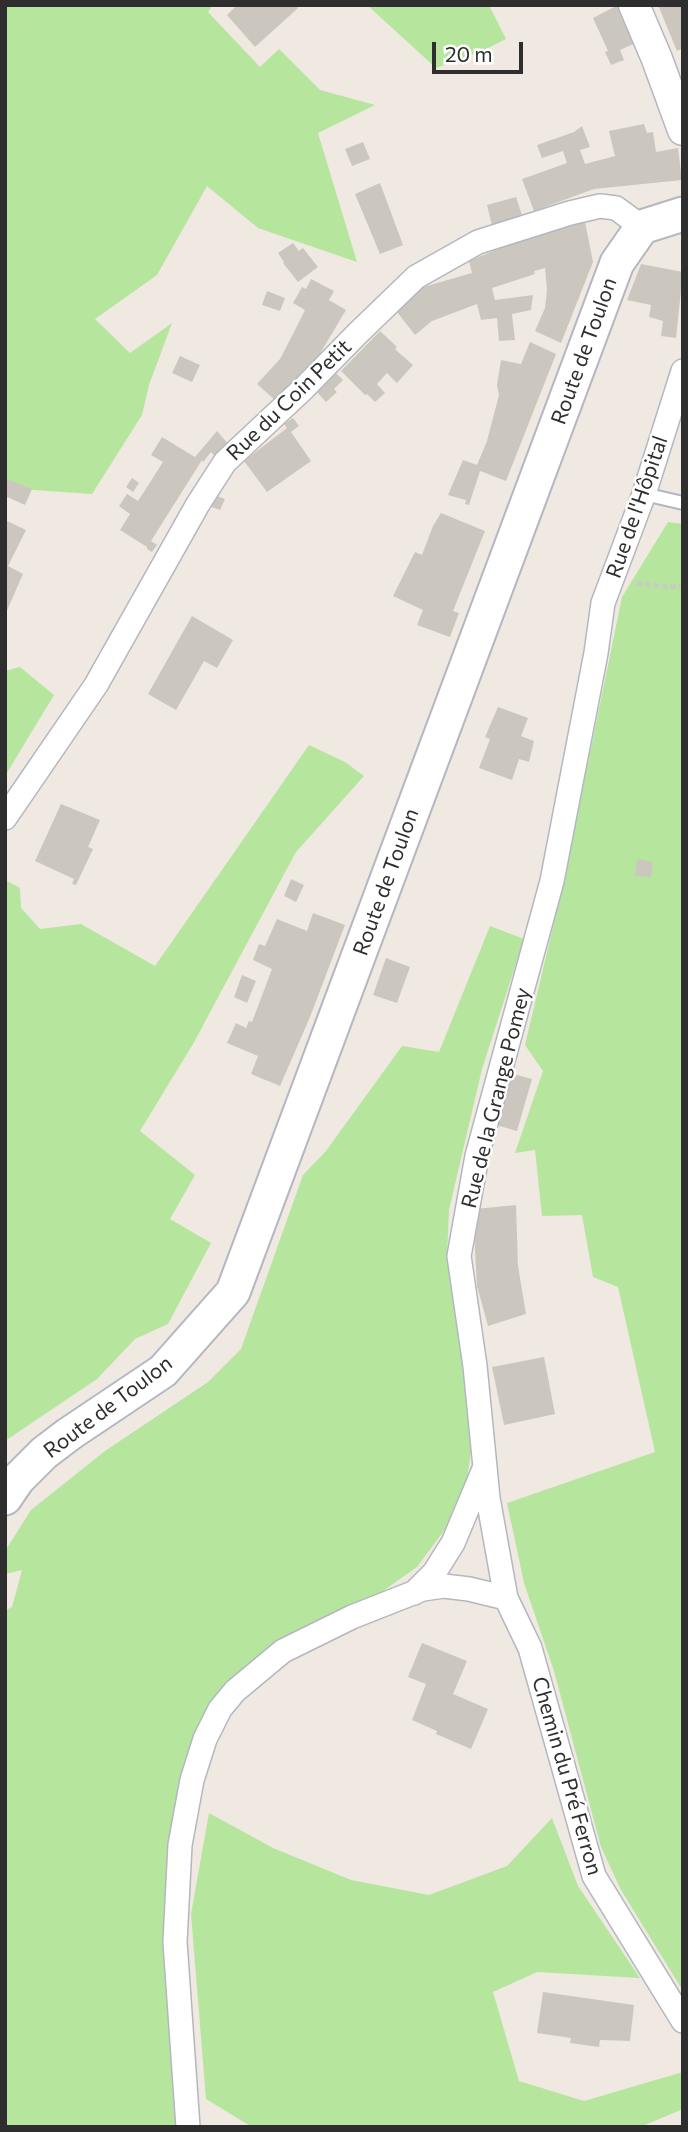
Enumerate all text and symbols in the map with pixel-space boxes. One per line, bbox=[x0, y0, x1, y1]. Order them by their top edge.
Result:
scale bar bbox=[436, 28, 527, 72]
text: 20 m bbox=[445, 41, 493, 66]
street label: Route de Toulon bbox=[546, 274, 622, 428]
street label: Rue du Coin Petit bbox=[221, 334, 357, 466]
street label: Rue de l'Hôpital bbox=[601, 433, 673, 581]
street label: Route de Toulon bbox=[348, 805, 424, 959]
street label: Rue de la Grange Pomey bbox=[456, 985, 536, 1211]
street label: Route de Toulon bbox=[39, 1350, 177, 1464]
street label: Chemin du Pré Ferron bbox=[527, 1674, 607, 1878]

